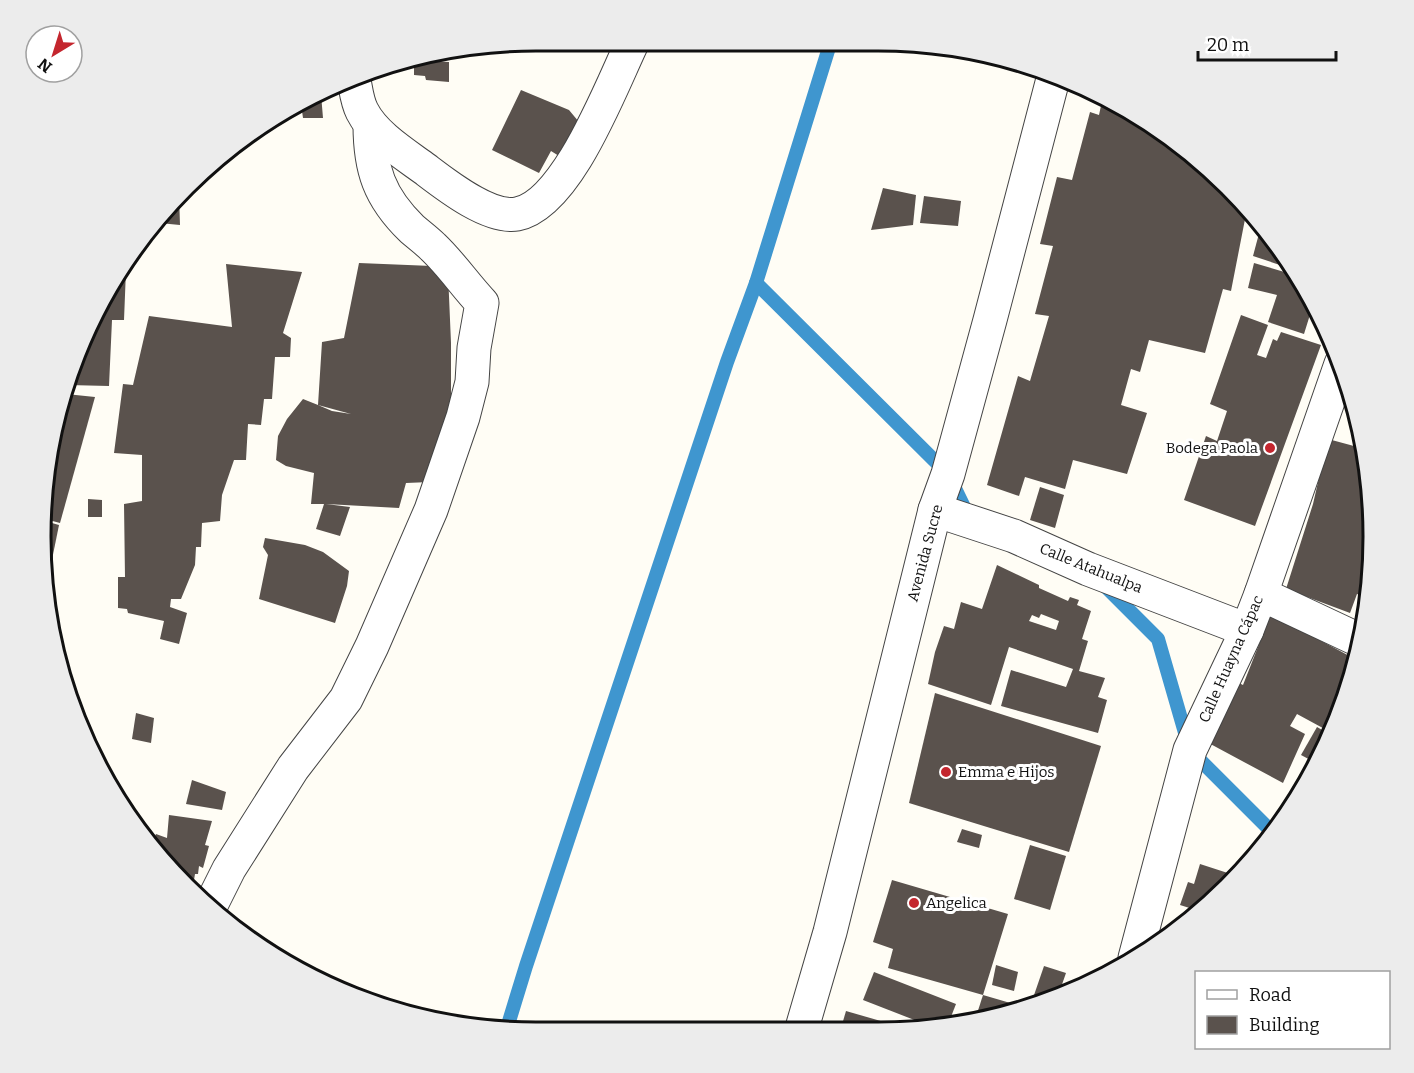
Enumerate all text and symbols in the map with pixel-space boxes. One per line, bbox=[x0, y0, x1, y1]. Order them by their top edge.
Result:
north arrow bbox=[24, 24, 84, 84]
scale bar bbox=[1198, 24, 1336, 62]
text: 20 m bbox=[1207, 34, 1249, 56]
text: N bbox=[34, 54, 56, 77]
place label: Bodega Paola bbox=[1166, 439, 1258, 457]
marker: Bodega Paola bbox=[1263, 441, 1277, 455]
street label: Avenida Sucre bbox=[903, 503, 947, 603]
street label: Calle Atahualpa bbox=[1037, 539, 1145, 597]
street label: Calle Huayna Cápac bbox=[1195, 592, 1267, 725]
place label: Emma e Hijos bbox=[958, 763, 1055, 781]
marker: Emma e Hijos bbox=[939, 765, 953, 779]
place label: Angelica bbox=[926, 894, 987, 912]
marker: Angelica bbox=[907, 896, 921, 910]
legend bbox=[1195, 971, 1390, 1049]
text: Road bbox=[1249, 984, 1292, 1006]
text: Building bbox=[1249, 1014, 1320, 1036]

